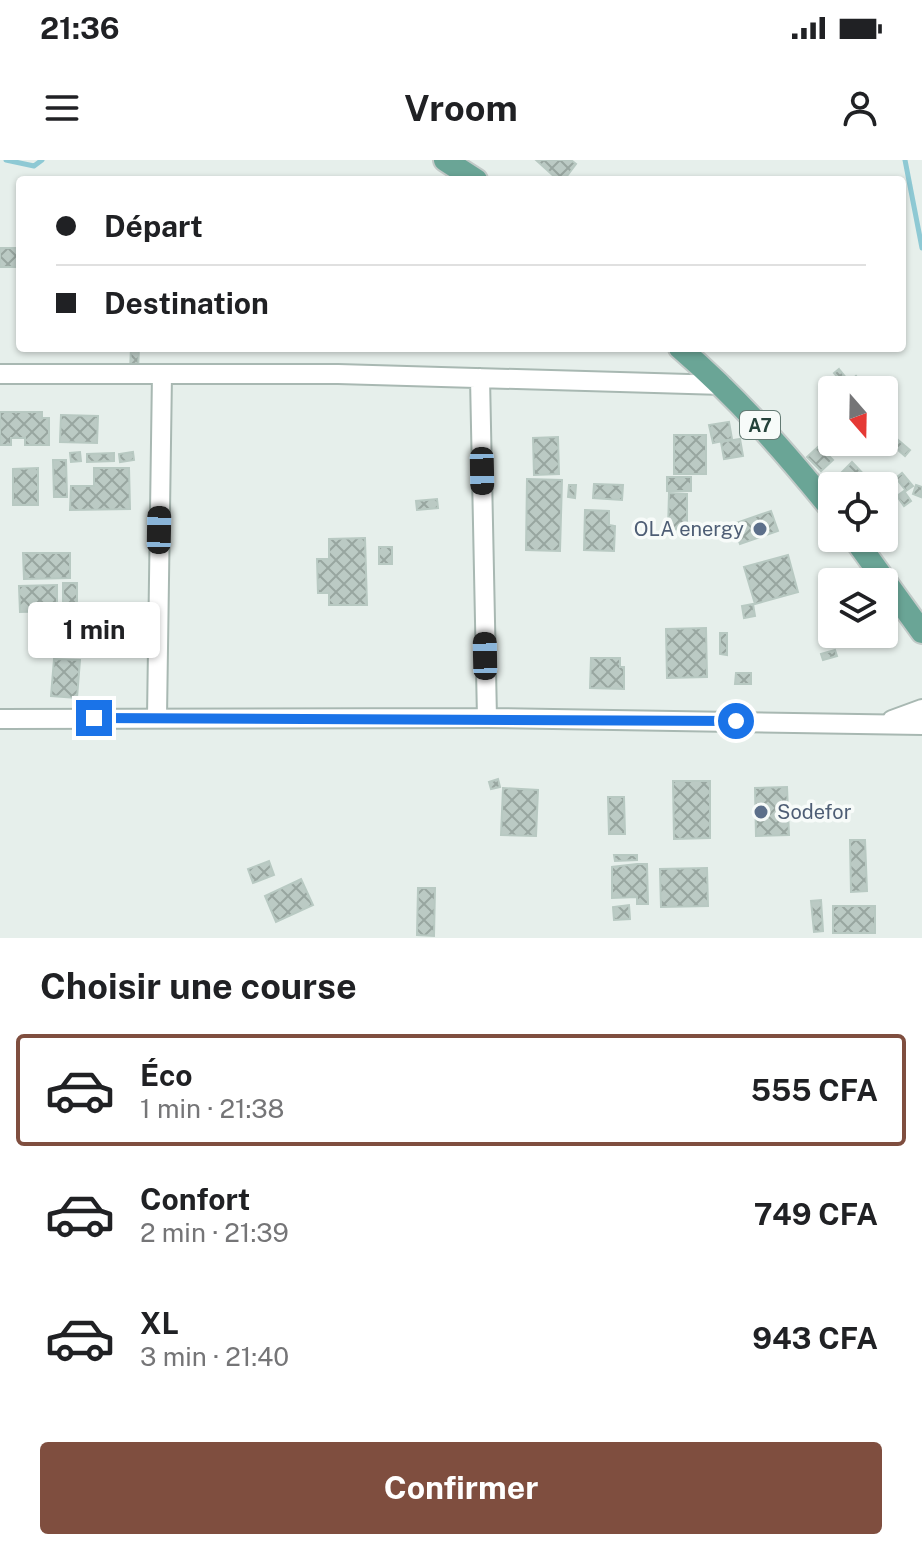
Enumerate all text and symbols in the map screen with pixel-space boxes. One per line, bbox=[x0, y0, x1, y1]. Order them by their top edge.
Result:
text: 21:36 bbox=[40, 10, 120, 46]
icon: menu bbox=[40, 86, 84, 130]
icon: person bbox=[838, 86, 882, 130]
text: Vroom bbox=[404, 87, 518, 129]
text: Départ bbox=[104, 208, 203, 244]
text: Destination bbox=[104, 285, 269, 321]
north arrow bbox=[818, 376, 898, 456]
map controls bbox=[818, 376, 898, 648]
road number: A7 bbox=[740, 411, 780, 439]
car bbox=[470, 447, 494, 495]
button: locate bbox=[818, 472, 898, 552]
car bbox=[147, 506, 171, 554]
place label: OLA energy bbox=[634, 517, 744, 541]
marker: OLA energy bbox=[751, 520, 769, 538]
button: layers bbox=[818, 568, 898, 648]
callout: 1 min bbox=[28, 602, 160, 658]
text: 1 min bbox=[63, 614, 125, 645]
car bbox=[473, 632, 497, 680]
route end bbox=[76, 700, 112, 736]
route start bbox=[718, 703, 754, 739]
place label: Sodefor bbox=[777, 800, 852, 824]
marker: Sodefor bbox=[752, 803, 770, 821]
text: Choisir une course bbox=[40, 965, 357, 1007]
icon: car bbox=[44, 1054, 116, 1126]
text: Éco bbox=[140, 1057, 193, 1093]
text: 555 CFA bbox=[751, 1072, 878, 1108]
text: 1 min · 21:38 bbox=[140, 1093, 284, 1124]
icon: car bbox=[44, 1178, 116, 1250]
text: Confort bbox=[140, 1181, 250, 1217]
text: 749 CFA bbox=[754, 1196, 878, 1232]
text: 2 min · 21:39 bbox=[140, 1217, 289, 1248]
icon: car bbox=[44, 1302, 116, 1374]
text: XL bbox=[140, 1305, 179, 1341]
text: 943 CFA bbox=[752, 1320, 878, 1356]
text: 3 min · 21:40 bbox=[140, 1341, 289, 1372]
button: Confirmer bbox=[40, 1442, 882, 1534]

